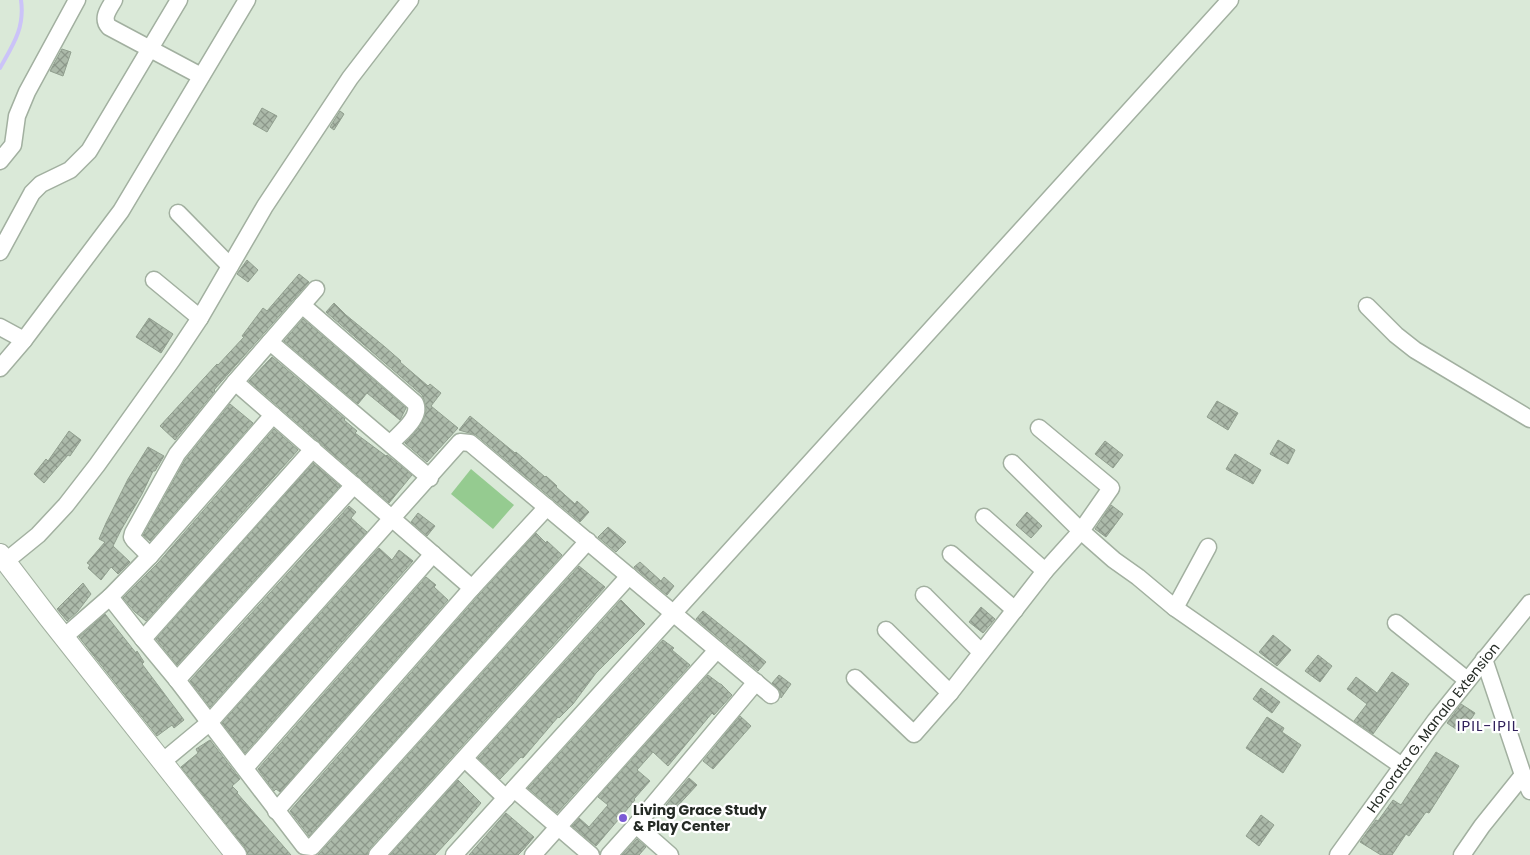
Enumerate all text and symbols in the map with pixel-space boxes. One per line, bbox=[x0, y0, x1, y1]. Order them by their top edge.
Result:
street label: Honorata G. Manalo Extension bbox=[1362, 638, 1504, 817]
district label: IPIL-IPIL bbox=[1457, 715, 1519, 736]
place label: Living Grace Study & Play Center bbox=[633, 800, 767, 836]
marker: Living Grace Study & Play Center bbox=[617, 812, 629, 824]

